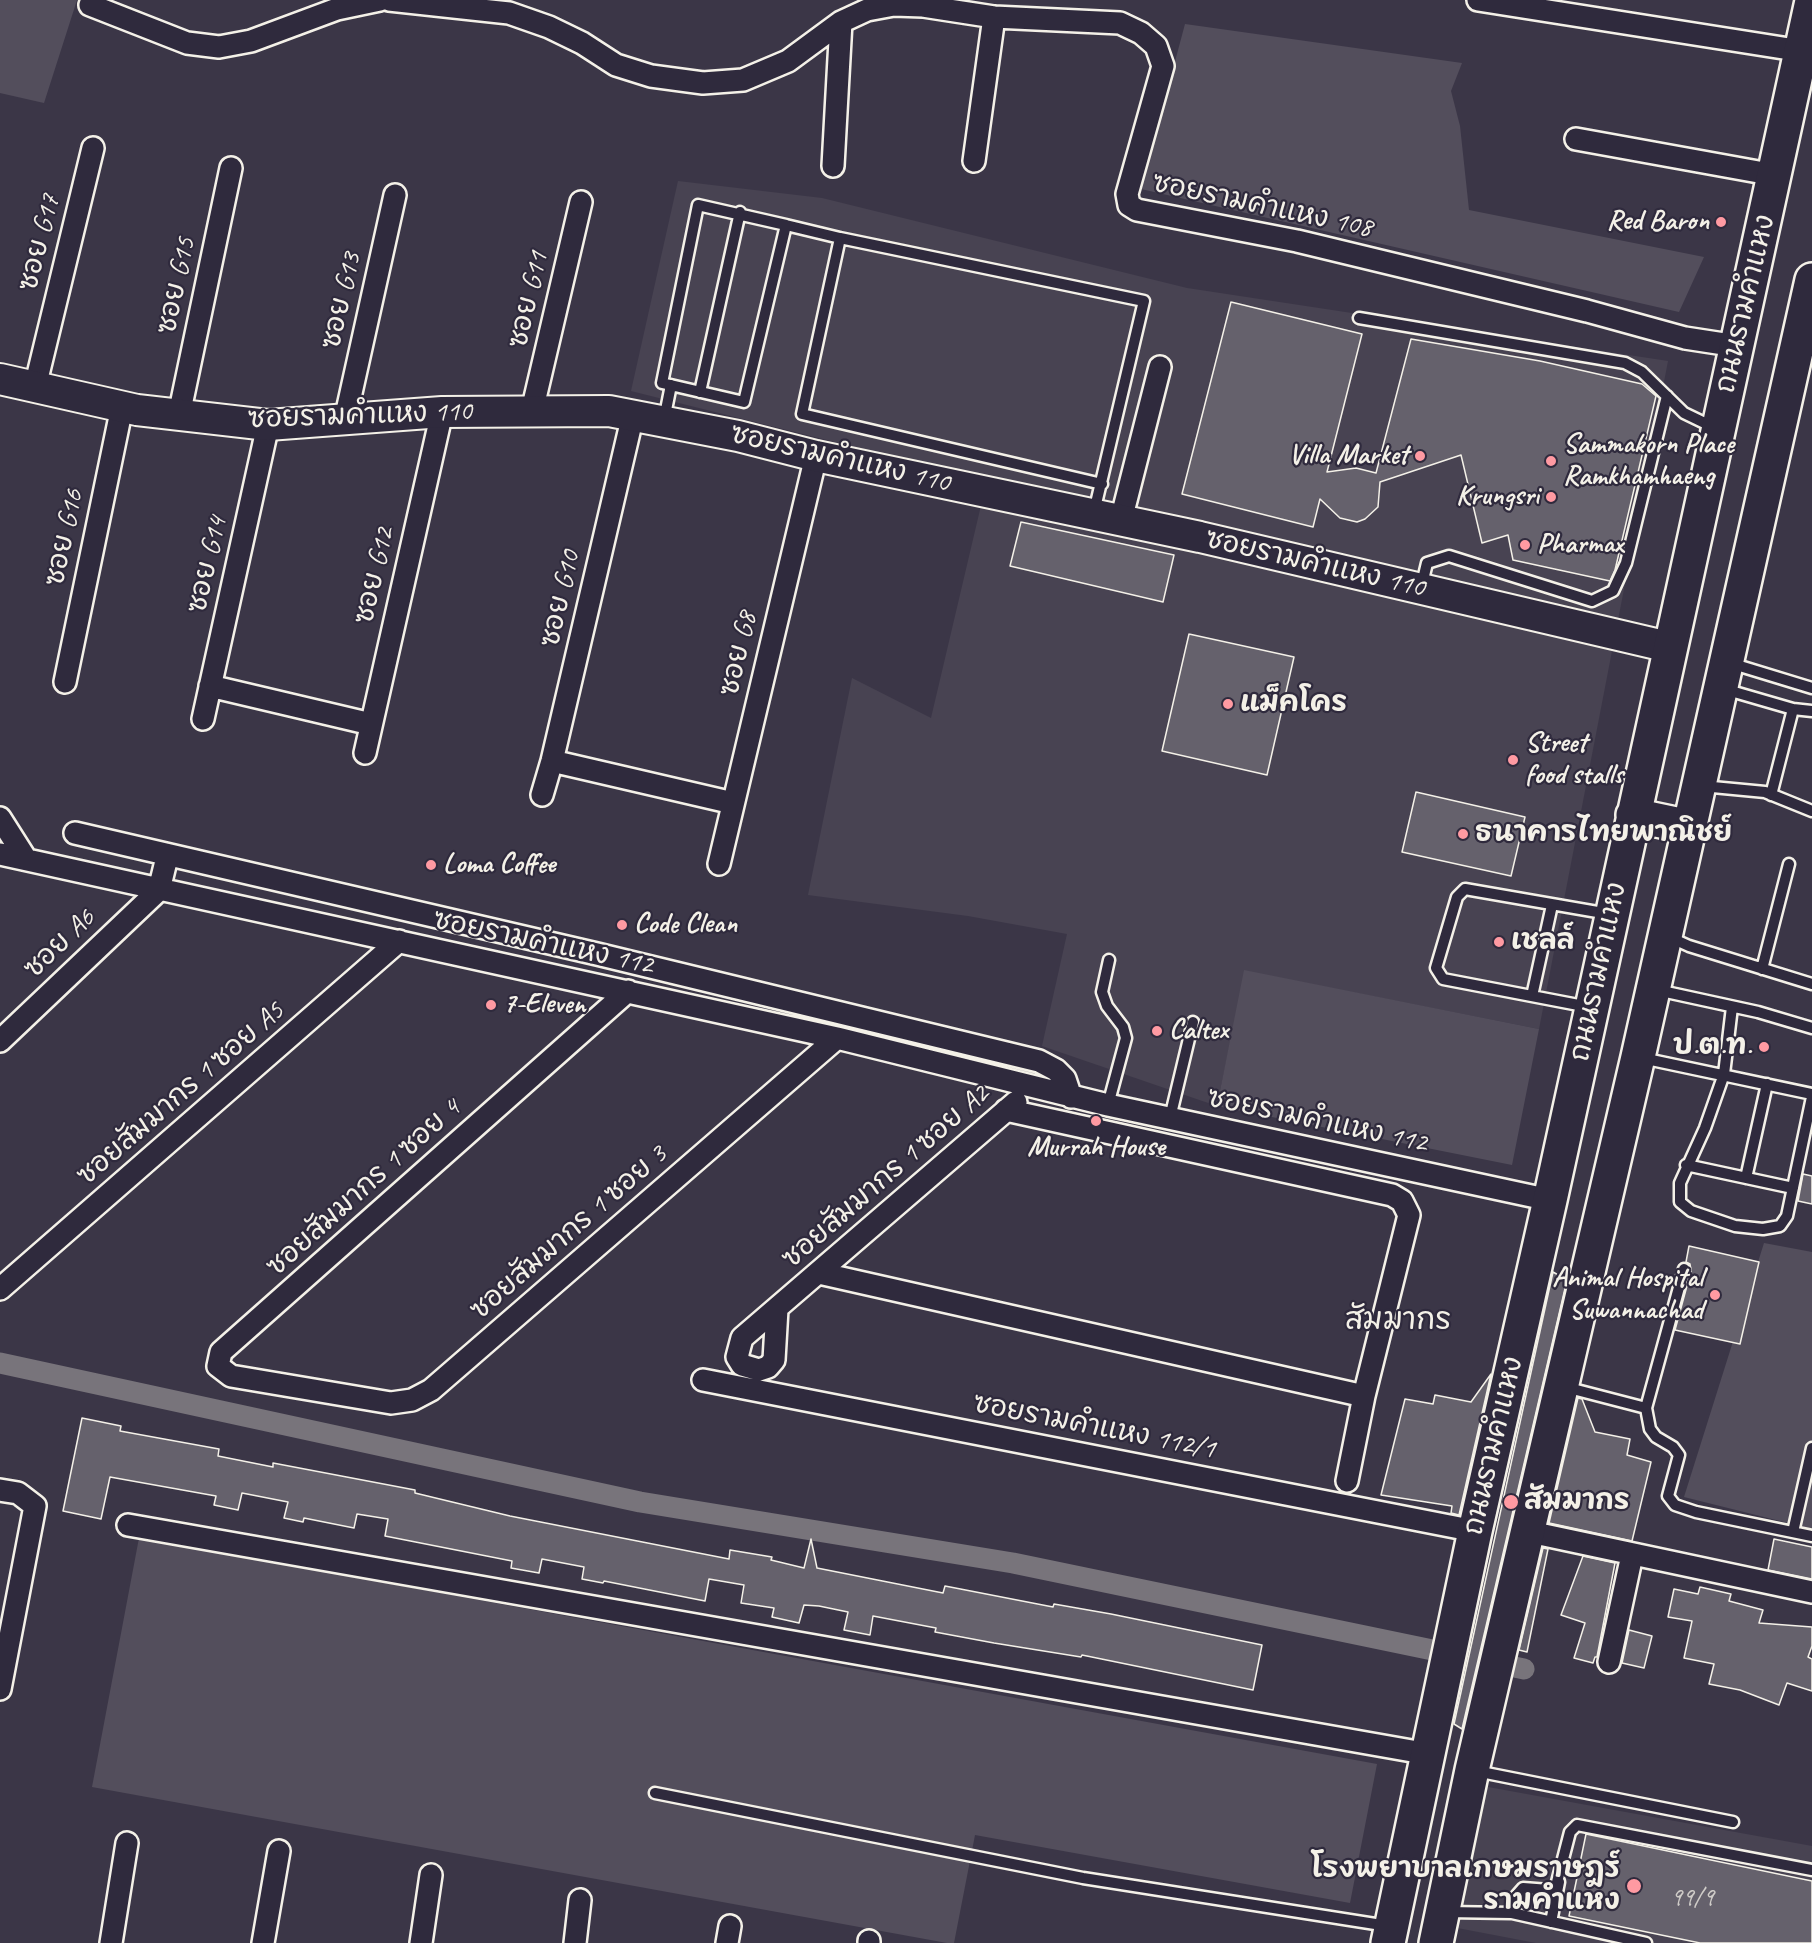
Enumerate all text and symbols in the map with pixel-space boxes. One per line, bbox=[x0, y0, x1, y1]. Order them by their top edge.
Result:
street label: ซอยรามคำแหง 108 bbox=[1149, 166, 1375, 246]
street label: ซอย G17 bbox=[12, 191, 68, 295]
place label: Red Baron bbox=[1606, 205, 1709, 239]
street label: ถนนรามคำแหง bbox=[1709, 212, 1783, 396]
marker: Red Baron bbox=[1714, 215, 1728, 229]
street label: ซอย G15 bbox=[150, 235, 204, 337]
street label: ซอย G11 bbox=[502, 249, 556, 351]
street label: ซอย G13 bbox=[315, 250, 369, 352]
street label: ซอยรามคำแหง 110 bbox=[247, 395, 473, 437]
street label: ซอยรามคำแหง 110 bbox=[727, 417, 953, 501]
place label: Sammakorn Place Ramkhamhaeng bbox=[1563, 428, 1734, 494]
place label: Villa Market bbox=[1288, 439, 1408, 473]
marker: Villa Market bbox=[1413, 449, 1427, 463]
marker: Sammakorn Place Ramkhamhaeng bbox=[1544, 454, 1558, 468]
place label: Krungsri bbox=[1456, 480, 1539, 514]
street label: ซอย G16 bbox=[38, 487, 92, 589]
marker: Krungsri bbox=[1544, 490, 1558, 504]
street label: ซอย G14 bbox=[181, 514, 235, 616]
street label: ซอยรามคำแหง 110 bbox=[1202, 522, 1428, 606]
street label: ซอย G12 bbox=[348, 525, 402, 627]
place label: Pharmax bbox=[1537, 528, 1623, 562]
marker: Pharmax bbox=[1518, 538, 1532, 552]
street label: ซอย G10 bbox=[534, 548, 588, 650]
street label: ซอย G8 bbox=[713, 609, 765, 699]
place label: แม็คโคร bbox=[1240, 687, 1347, 721]
marker: แม็คโคร bbox=[1221, 697, 1235, 711]
place label: Street food stalls bbox=[1525, 727, 1623, 793]
marker: Street food stalls bbox=[1506, 753, 1520, 767]
place label: ธนาคารไทยพาณิชย์ bbox=[1475, 817, 1732, 851]
marker: ธนาคารไทยพาณิชย์ bbox=[1456, 827, 1470, 841]
place label: Loma Coffee bbox=[443, 848, 555, 882]
marker: Loma Coffee bbox=[424, 858, 438, 872]
street label: ถนนรามคำแหง bbox=[1564, 880, 1634, 1064]
street label: ซอย A6 bbox=[18, 902, 102, 986]
street label: ซอยรามคำแหง 112 bbox=[430, 903, 656, 983]
place label: Code Clean bbox=[634, 908, 737, 942]
marker: Code Clean bbox=[615, 918, 629, 932]
place label: เชลล์ bbox=[1511, 925, 1575, 959]
marker: เชลล์ bbox=[1492, 935, 1506, 949]
place label: 7-Eleven bbox=[503, 988, 585, 1022]
street label: ซอยสัมมากร 1 ซอย A5 bbox=[71, 995, 291, 1193]
marker: 7-Eleven bbox=[484, 998, 498, 1012]
place label: Caltex bbox=[1169, 1014, 1228, 1048]
marker: Caltex bbox=[1150, 1024, 1164, 1038]
place label: ป.ต.ท. bbox=[1673, 1030, 1752, 1064]
marker: ป.ต.ท. bbox=[1757, 1040, 1771, 1054]
street label: ซอยสัมมากร 1 ซอย A2 bbox=[776, 1078, 996, 1276]
street label: ซอยรามคำแหง 112 bbox=[1204, 1081, 1430, 1161]
street label: ซอยสัมมากร 1 ซอย 4 bbox=[260, 1092, 468, 1284]
marker: Murrah House bbox=[1089, 1114, 1103, 1128]
place label: Murrah House bbox=[1027, 1131, 1165, 1165]
street label: ซอยสัมมากร 1 ซอย 3 bbox=[464, 1139, 674, 1327]
place label: Animal Hospital Suwannachad bbox=[1552, 1262, 1703, 1328]
marker: Animal Hospital Suwannachad bbox=[1708, 1288, 1722, 1302]
district label: สัมมากร bbox=[1345, 1303, 1451, 1339]
street label: ถนนรามคำแหง bbox=[1457, 1354, 1531, 1538]
street label: ซอยรามคำแหง 112/1 bbox=[970, 1387, 1218, 1467]
place label: สัมมากร bbox=[1524, 1485, 1630, 1519]
marker: สัมมากร bbox=[1502, 1493, 1520, 1511]
place label: โรงพยาบาลเกษมราษฎร์ รามคำแหง bbox=[1311, 1853, 1620, 1919]
marker: โรงพยาบาลเกษมราษฎร์ รามคำแหง bbox=[1625, 1877, 1643, 1895]
house number: 99/9 bbox=[1670, 1882, 1714, 1914]

